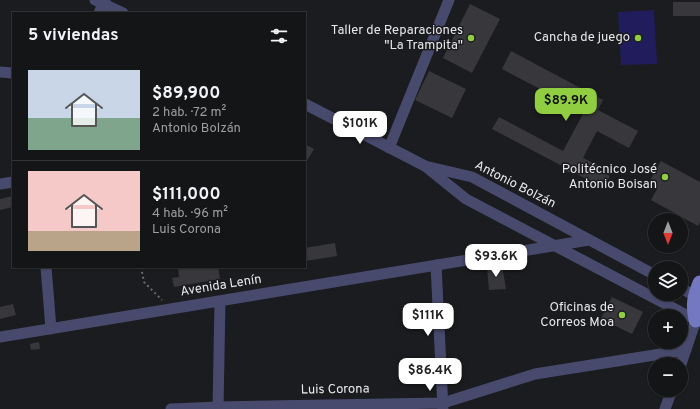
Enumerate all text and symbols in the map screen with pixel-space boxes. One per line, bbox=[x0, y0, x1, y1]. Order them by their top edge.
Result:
place label: Taller de Reparaciones "La Trampita" bbox=[331, 23, 463, 54]
text: 5 viviendas bbox=[28, 25, 119, 47]
icon: filters bbox=[268, 25, 290, 47]
place label: Cancha de juego bbox=[534, 30, 630, 46]
marker: Taller de Reparaciones "La Trampita" bbox=[466, 33, 476, 43]
marker: Cancha de juego bbox=[633, 33, 643, 43]
text: $89,900 bbox=[152, 83, 221, 105]
icon: home bbox=[60, 86, 108, 134]
pin: $89.9K bbox=[533, 88, 599, 122]
text: $89.9K bbox=[544, 93, 588, 109]
text: 2 hab. · 72 m² bbox=[152, 105, 226, 121]
pin: $101K bbox=[332, 111, 388, 145]
text: $101K bbox=[342, 116, 378, 132]
text: Antonio Bolzán bbox=[152, 121, 241, 137]
street label: Antonio Bolzán bbox=[472, 158, 558, 212]
place label: Politécnico José Antonio Boisan bbox=[562, 162, 657, 193]
marker: Politécnico José Antonio Boisan bbox=[660, 172, 670, 182]
text: $111,000 bbox=[152, 184, 221, 206]
icon: home bbox=[60, 187, 108, 235]
text: 4 hab. · 96 m² bbox=[152, 206, 228, 222]
north arrow bbox=[648, 213, 688, 253]
map controls bbox=[648, 213, 688, 397]
text: Luis Corona bbox=[152, 222, 221, 238]
pin: $93.6K bbox=[463, 244, 529, 278]
text: $93.6K bbox=[474, 249, 518, 265]
button: layers bbox=[648, 261, 688, 301]
street label: Avenida Lenín bbox=[179, 272, 263, 300]
place label: Oficinas de Correos Moa bbox=[540, 300, 614, 331]
pin: $111K bbox=[400, 303, 456, 337]
text: $111K bbox=[412, 308, 444, 324]
button: + bbox=[648, 309, 688, 349]
marker: Oficinas de Correos Moa bbox=[617, 310, 627, 320]
button: − bbox=[648, 357, 688, 397]
pin: $86.4K bbox=[397, 358, 463, 392]
text: $86.4K bbox=[408, 363, 452, 379]
street label: Luis Corona bbox=[300, 381, 370, 399]

